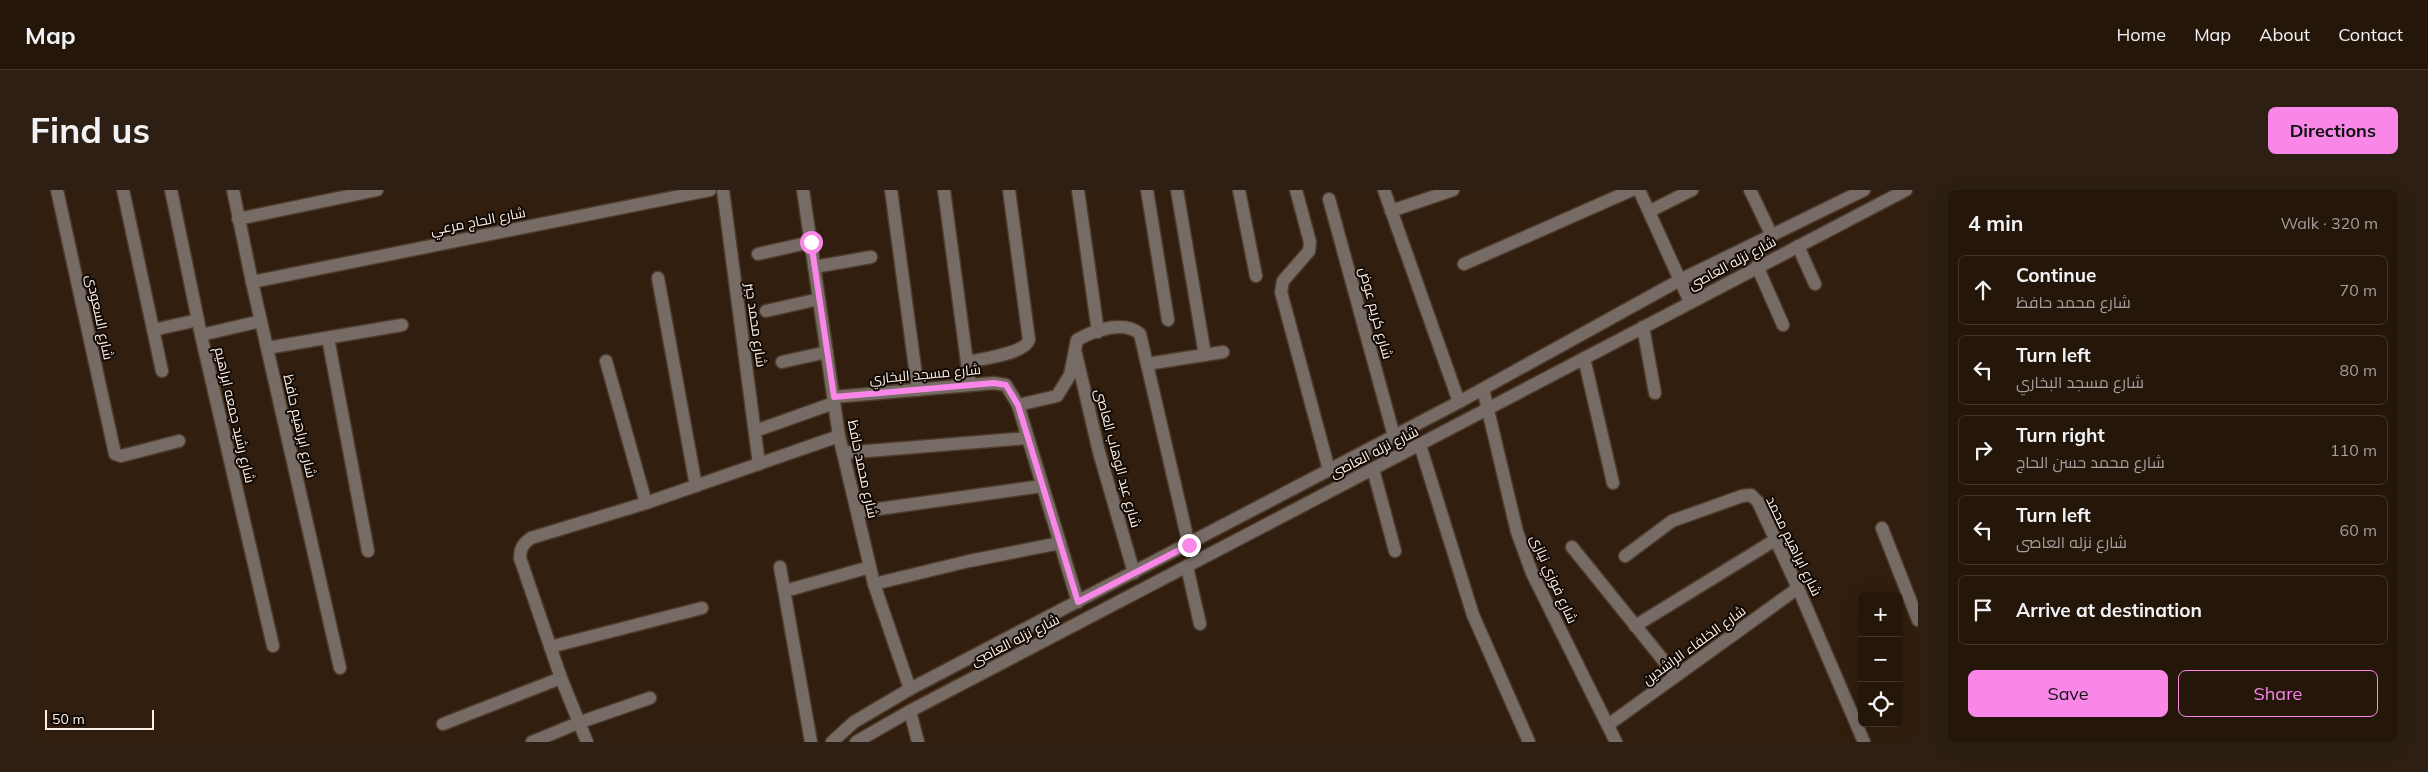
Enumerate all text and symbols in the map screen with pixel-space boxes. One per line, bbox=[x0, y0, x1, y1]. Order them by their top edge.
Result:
text: Map bbox=[25, 20, 76, 50]
text: Home bbox=[2116, 23, 2166, 46]
text: Map bbox=[2194, 23, 2231, 46]
text: About bbox=[2259, 23, 2310, 46]
text: Contact bbox=[2338, 23, 2403, 46]
button: Directions bbox=[2268, 107, 2398, 154]
text: Find us bbox=[30, 108, 150, 152]
street label: شارع الحاج مرعي bbox=[429, 203, 528, 242]
text: 4 min bbox=[1968, 210, 2023, 236]
text: Walk · 320 m bbox=[2280, 213, 2378, 233]
route start bbox=[800, 231, 823, 254]
street label: شارع نزله العاصى bbox=[1685, 232, 1779, 294]
text: Continue bbox=[2016, 263, 2096, 287]
street label: شارع كريم عوض bbox=[1354, 265, 1397, 361]
street label: شارع السعودى bbox=[82, 273, 118, 361]
icon: ahead bbox=[1969, 276, 1997, 304]
text: 70 m bbox=[2340, 280, 2377, 300]
street label: شارع محمد جبر bbox=[741, 281, 771, 368]
text: شارع محمد حافظ bbox=[2016, 292, 2131, 312]
text: Turn left bbox=[2016, 343, 2091, 367]
street label: شارع رشيد جمعه ابراهيم bbox=[210, 345, 259, 485]
icon: left bbox=[1969, 356, 1997, 384]
street label: شارع مسجد البخاري bbox=[868, 360, 982, 391]
text: 80 m bbox=[2340, 360, 2377, 380]
street label: شارع ابراهيم حافظ bbox=[278, 372, 321, 480]
text: شارع مسجد البخاري bbox=[2016, 372, 2144, 392]
street label: شارع عبد الوهاب العاصى bbox=[1091, 387, 1145, 529]
street label: شارع محمد حافظ bbox=[844, 418, 882, 520]
street label: شارع نزله العاصى bbox=[1327, 422, 1421, 482]
text: Turn right bbox=[2016, 423, 2105, 447]
icon: right bbox=[1969, 436, 1997, 464]
text: 110 m bbox=[2330, 440, 2377, 460]
text: شارع محمد حسن الحاج bbox=[2016, 452, 2165, 472]
street label: شارع ابراهيم محمد bbox=[1761, 493, 1826, 599]
text: Turn left bbox=[2016, 503, 2091, 527]
icon: left bbox=[1969, 516, 1997, 544]
text: 60 m bbox=[2340, 520, 2377, 540]
street label: شارع فوزي نيازى bbox=[1524, 532, 1582, 627]
text: شارع نزله العاصى bbox=[2016, 532, 2127, 552]
route end bbox=[1178, 534, 1201, 557]
map controls bbox=[1858, 592, 1903, 727]
button: + bbox=[1858, 592, 1903, 637]
icon: arrive bbox=[1969, 596, 1997, 624]
text: Arrive at destination bbox=[2016, 598, 2202, 622]
street label: شارع الخلفاء الراشدين bbox=[1639, 601, 1749, 689]
street label: شارع نزله العاصى bbox=[968, 610, 1062, 670]
button: − bbox=[1858, 637, 1903, 682]
button: Save bbox=[1968, 670, 2168, 717]
button: Share bbox=[2178, 670, 2378, 717]
button: locate bbox=[1858, 682, 1903, 727]
scale bar bbox=[45, 707, 154, 730]
text: 50 m bbox=[52, 710, 85, 728]

